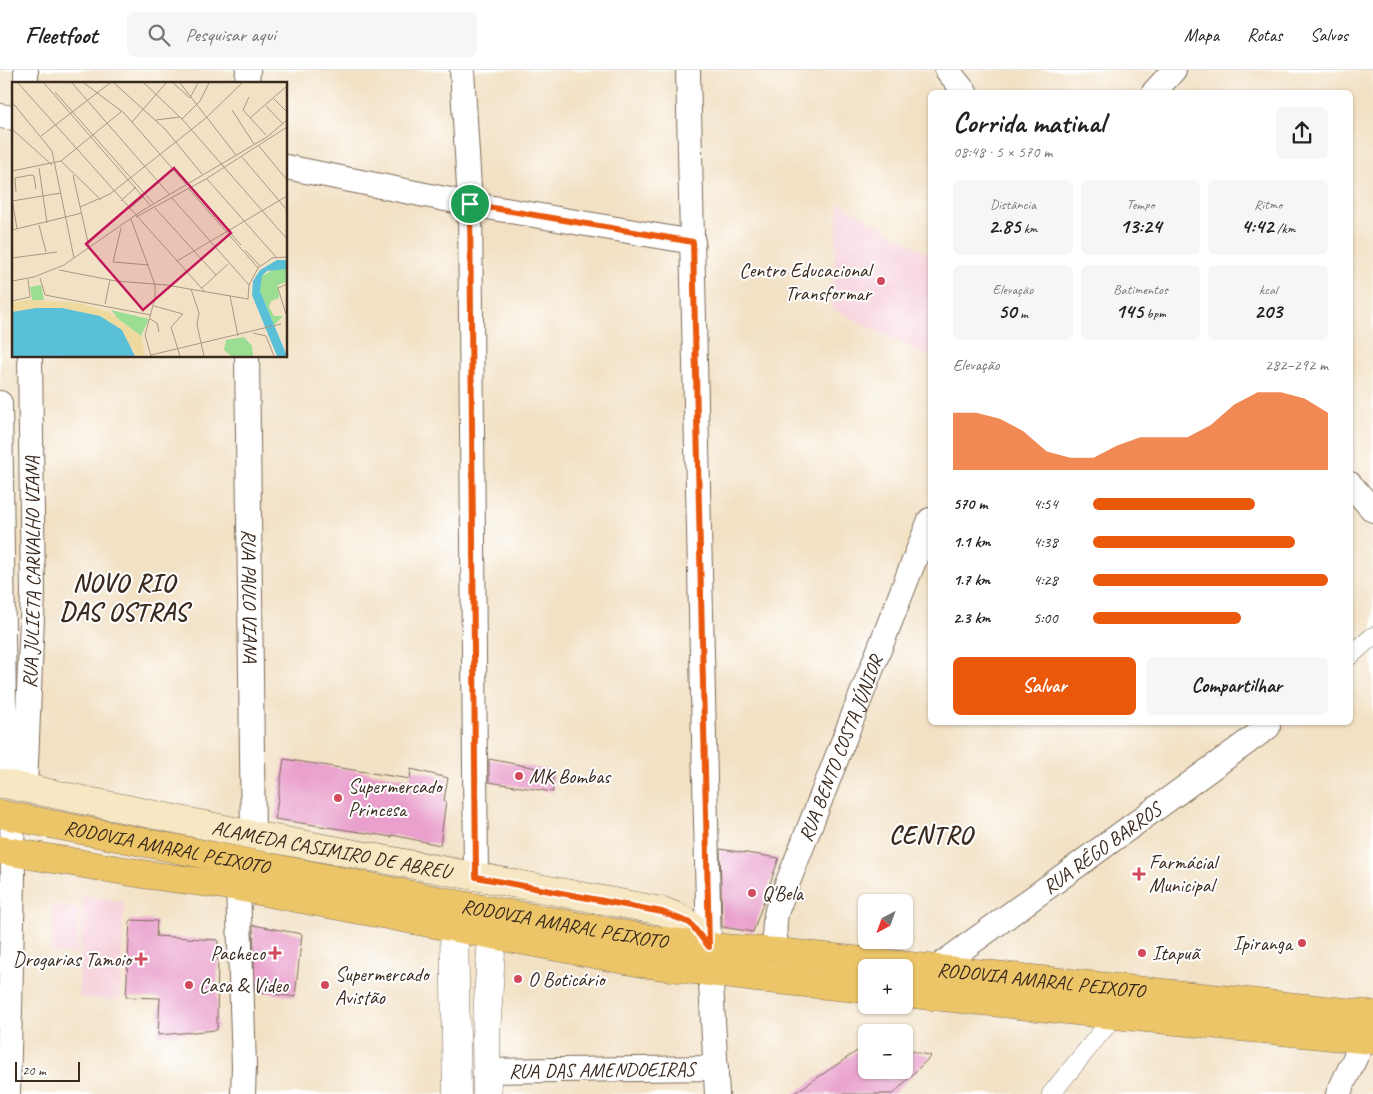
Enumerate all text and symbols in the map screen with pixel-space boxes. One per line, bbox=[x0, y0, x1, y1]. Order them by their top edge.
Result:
search box bbox=[127, 12, 477, 57]
text: Fleetfoot bbox=[25, 20, 97, 50]
icon: search bbox=[145, 21, 173, 49]
text: Pesquisar aqui bbox=[185, 23, 276, 47]
text: Mapa bbox=[1184, 24, 1219, 46]
text: Rotas bbox=[1247, 24, 1282, 46]
text: Salvos bbox=[1310, 24, 1348, 46]
inset map bbox=[12, 82, 288, 358]
text: Corrida matinal bbox=[953, 105, 1105, 140]
button: share bbox=[1276, 107, 1328, 159]
text: 08:48 · 5 × 570 m bbox=[953, 142, 1052, 162]
pin bbox=[449, 183, 491, 225]
icon: arrive bbox=[456, 190, 484, 218]
text: Distância bbox=[990, 196, 1036, 213]
text: Tempo bbox=[1127, 196, 1154, 213]
text: Ritmo bbox=[1254, 196, 1282, 213]
text: 2.85 bbox=[988, 213, 1020, 239]
text: 13:24 bbox=[1120, 213, 1161, 239]
text: 4:42 bbox=[1241, 213, 1274, 239]
text: km bbox=[1020, 220, 1037, 237]
text: /km bbox=[1274, 220, 1295, 237]
place label: Centro Educacional Transformar bbox=[739, 258, 875, 306]
marker: Centro Educacional Transformar bbox=[875, 275, 887, 287]
text: Elevação bbox=[993, 281, 1033, 298]
text: Batimentos bbox=[1113, 281, 1168, 298]
text: kcal bbox=[1259, 281, 1277, 298]
text: 50 bbox=[998, 298, 1017, 324]
text: 145 bbox=[1115, 298, 1143, 324]
text: 203 bbox=[1254, 298, 1282, 324]
text: m bbox=[1017, 305, 1028, 322]
text: bpm bbox=[1143, 305, 1166, 322]
text: Elevação bbox=[953, 355, 999, 375]
text: 282–292 m bbox=[1265, 355, 1328, 375]
street label: RUA JULIETA CARVALHO VIANA bbox=[17, 455, 46, 689]
text: 570 m bbox=[953, 494, 987, 514]
text: 4:54 bbox=[1033, 494, 1058, 514]
street label: RUA PAULO VIANA bbox=[236, 529, 263, 664]
text: 1.1 km bbox=[953, 532, 990, 552]
text: 4:38 bbox=[1033, 532, 1058, 552]
district label: NOVO RIO DAS OSTRAS bbox=[60, 567, 193, 628]
text: 1.7 km bbox=[953, 570, 990, 590]
text: 4:28 bbox=[1033, 570, 1058, 590]
text: 2.3 km bbox=[953, 608, 990, 628]
text: 5:00 bbox=[1033, 608, 1058, 628]
street label: RUA BENTO COSTA JÚNIOR bbox=[793, 650, 889, 845]
button: Salvar bbox=[953, 657, 1136, 715]
button: Compartilhar bbox=[1146, 657, 1328, 715]
place label: MK Bombas bbox=[529, 764, 612, 789]
marker: MK Bombas bbox=[513, 770, 525, 782]
place label: Supermercado Princesa bbox=[348, 774, 443, 822]
marker: Supermercado Princesa bbox=[332, 792, 344, 804]
street label: RUA RÊGO BARROS bbox=[1038, 796, 1168, 900]
street label: RODOVIA AMARAL PEIXOTO bbox=[62, 815, 273, 880]
street label: ALAMEDA CASIMIRO DE ABREU bbox=[210, 815, 456, 885]
district label: CENTRO bbox=[889, 819, 975, 851]
place label: Farmácial Municipal bbox=[1149, 850, 1220, 898]
marker: Farmácial Municipal bbox=[1133, 868, 1145, 880]
place label: Q'Bela bbox=[762, 881, 805, 906]
marker: Q'Bela bbox=[746, 887, 758, 899]
street label: RODOVIA AMARAL PEIXOTO bbox=[459, 893, 671, 955]
north arrow bbox=[858, 894, 912, 949]
map controls bbox=[858, 894, 913, 1079]
place label: Ipiranga bbox=[1233, 931, 1294, 956]
marker: Ipiranga bbox=[1296, 937, 1308, 949]
place label: Pacheco bbox=[211, 941, 266, 966]
place label: Itapuã bbox=[1152, 941, 1202, 966]
place label: Drogarias Tamoio bbox=[13, 947, 133, 972]
marker: Pacheco bbox=[269, 947, 281, 959]
marker: Itapuã bbox=[1136, 947, 1148, 959]
marker: Drogarias Tamoio bbox=[135, 953, 147, 965]
street label: RODOVIA AMARAL PEIXOTO bbox=[936, 957, 1148, 1004]
button: + bbox=[858, 959, 913, 1014]
place label: Supermercado Avistão bbox=[335, 962, 430, 1010]
place label: O Boticário bbox=[528, 967, 606, 992]
place label: Casa & Video bbox=[199, 973, 289, 998]
marker: O Boticário bbox=[512, 973, 524, 985]
marker: Casa & Video bbox=[183, 979, 195, 991]
marker: Supermercado Avistão bbox=[319, 979, 331, 991]
button: − bbox=[858, 1024, 913, 1079]
street label: RUA DAS AMENDOEIRAS bbox=[509, 1056, 697, 1084]
scale bar bbox=[15, 1059, 80, 1082]
text: 20 m bbox=[22, 1062, 46, 1079]

